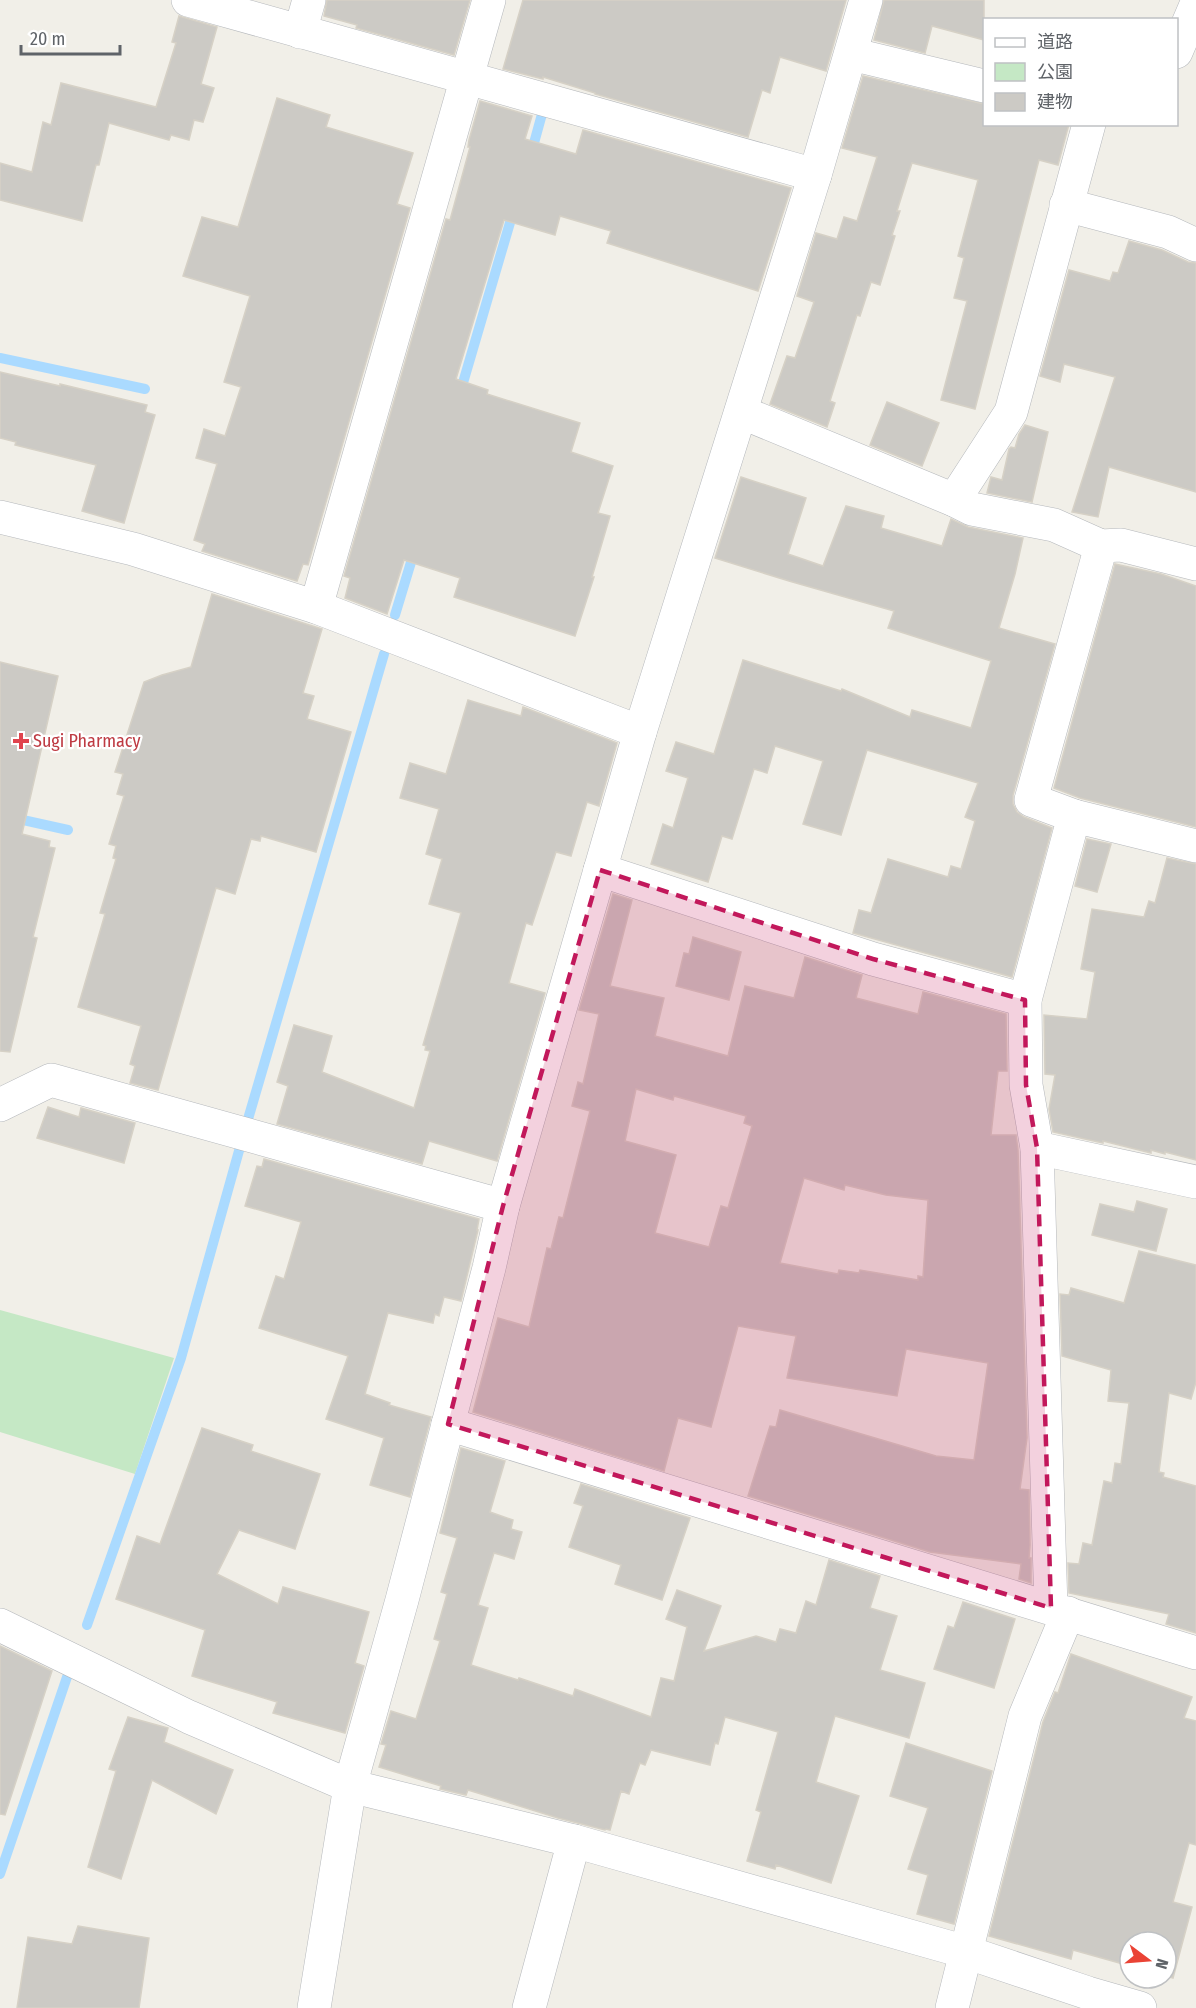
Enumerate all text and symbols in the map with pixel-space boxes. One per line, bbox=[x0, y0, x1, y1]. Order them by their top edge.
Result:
scale bar bbox=[21, 18, 120, 56]
legend bbox=[983, 18, 1178, 126]
text: 20 m bbox=[30, 28, 65, 50]
text: 道路 bbox=[1037, 31, 1073, 53]
text: 公園 bbox=[1037, 61, 1073, 83]
text: 建物 bbox=[1037, 91, 1073, 113]
place label: Sugi Pharmacy bbox=[33, 730, 141, 752]
marker: Sugi Pharmacy bbox=[14, 734, 28, 748]
north arrow bbox=[1118, 1930, 1178, 1990]
text: N bbox=[1151, 1957, 1172, 1971]

